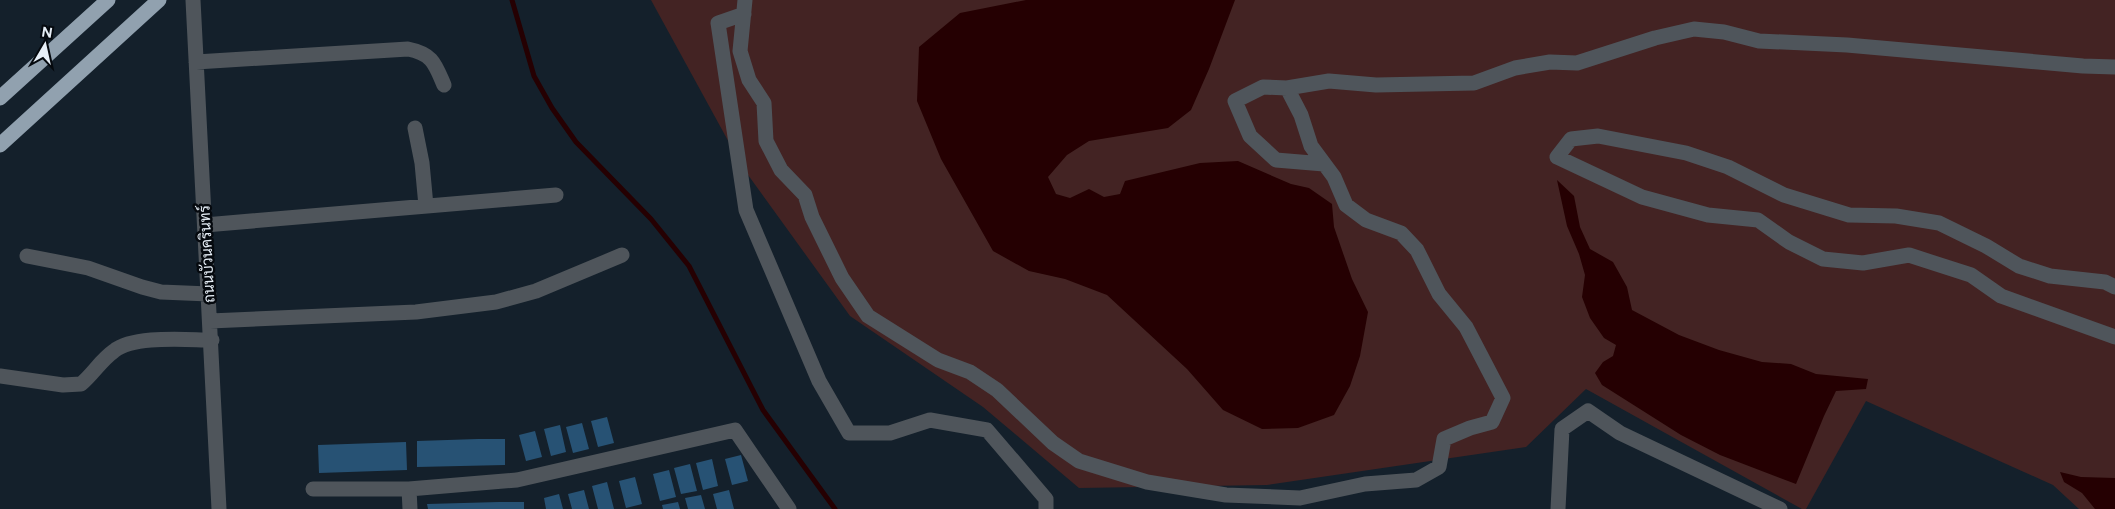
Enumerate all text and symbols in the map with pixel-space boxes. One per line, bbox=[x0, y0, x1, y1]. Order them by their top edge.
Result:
north arrow bbox=[20, 20, 70, 70]
text: N bbox=[40, 23, 54, 42]
street label: ถนนบัวนครินทร์ bbox=[194, 205, 219, 303]

